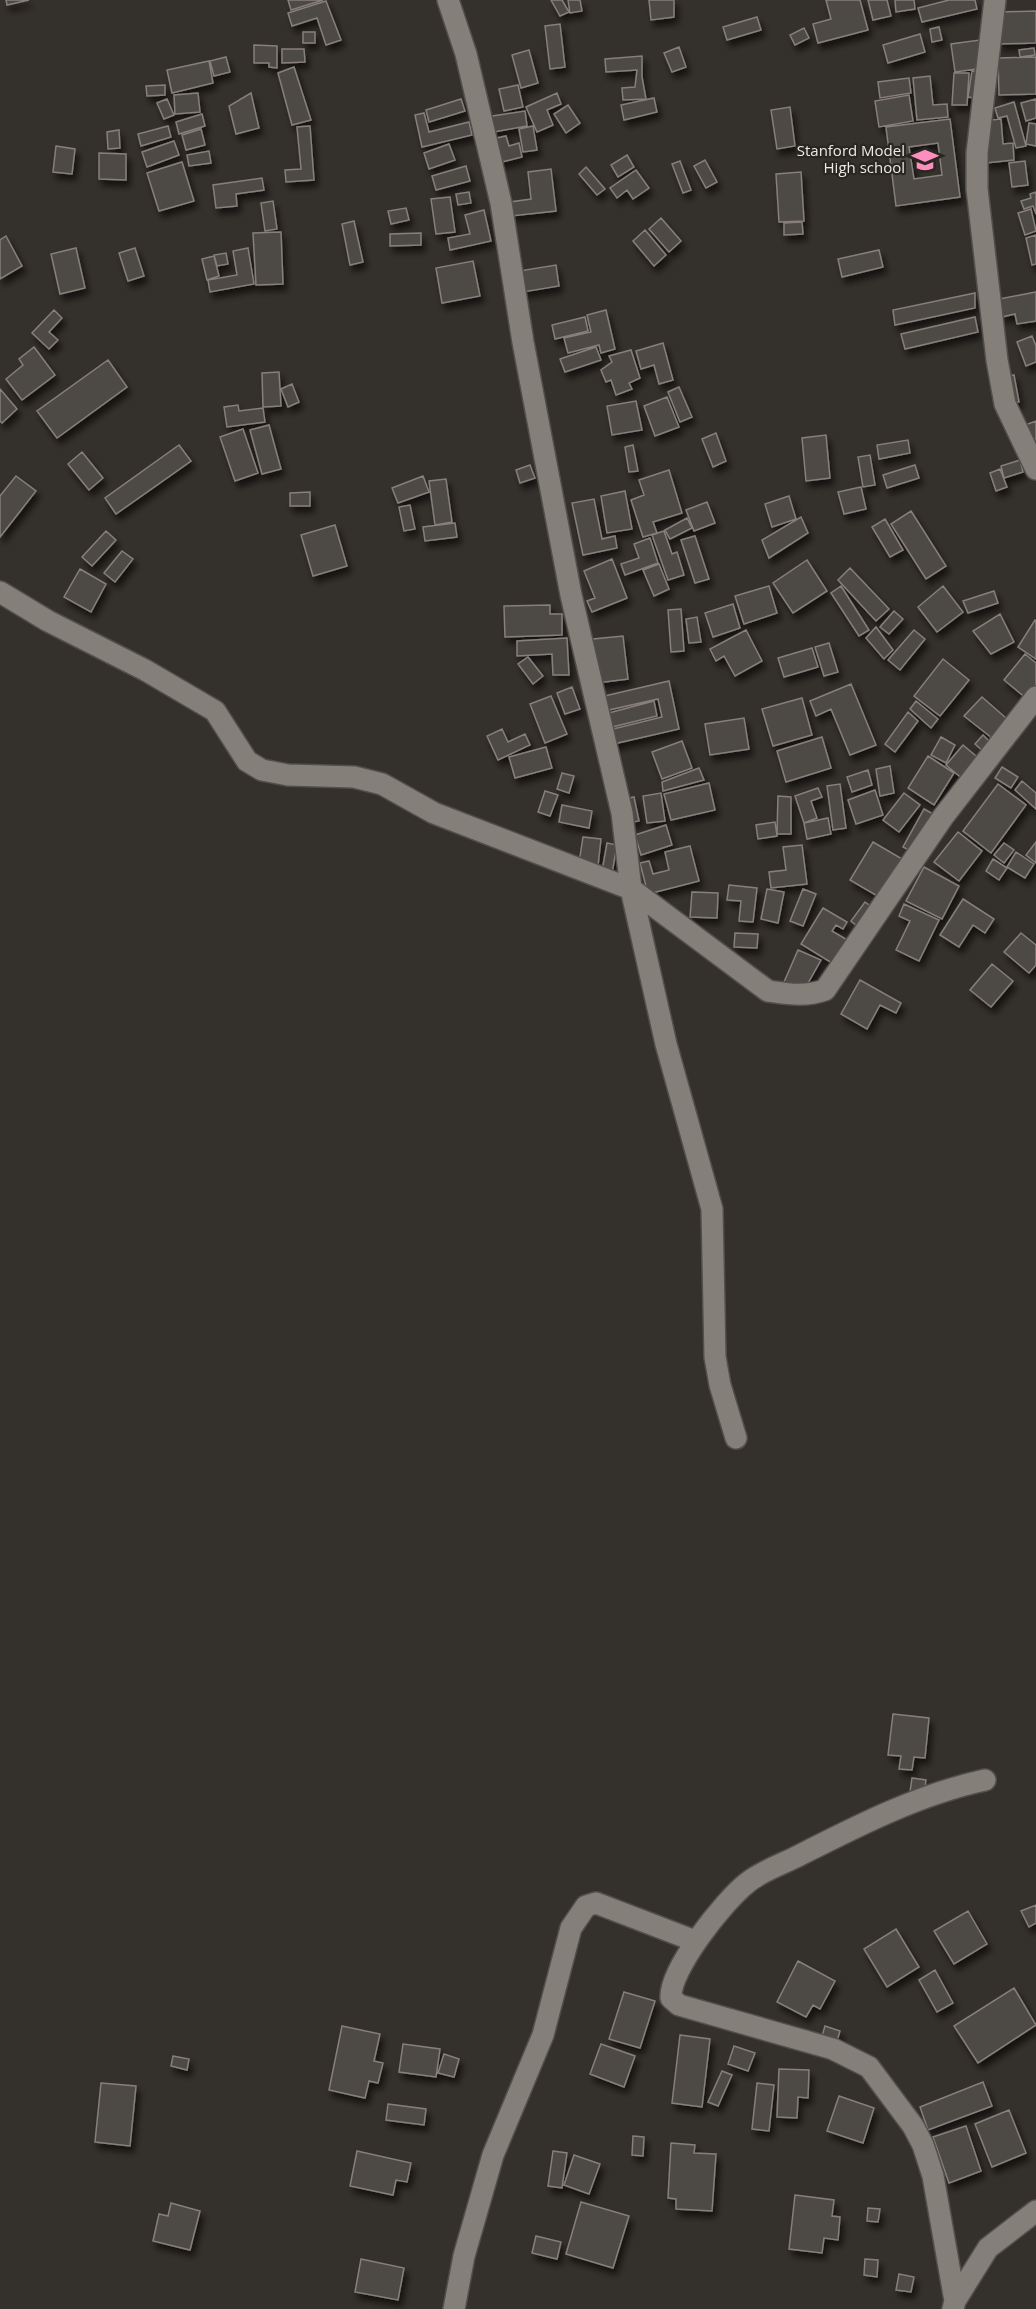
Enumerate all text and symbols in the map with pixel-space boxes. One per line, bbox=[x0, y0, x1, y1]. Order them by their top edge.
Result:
place label: Stanford Model High school bbox=[797, 140, 905, 177]
school or university icon: Stanford Model High school bbox=[910, 145, 940, 175]

